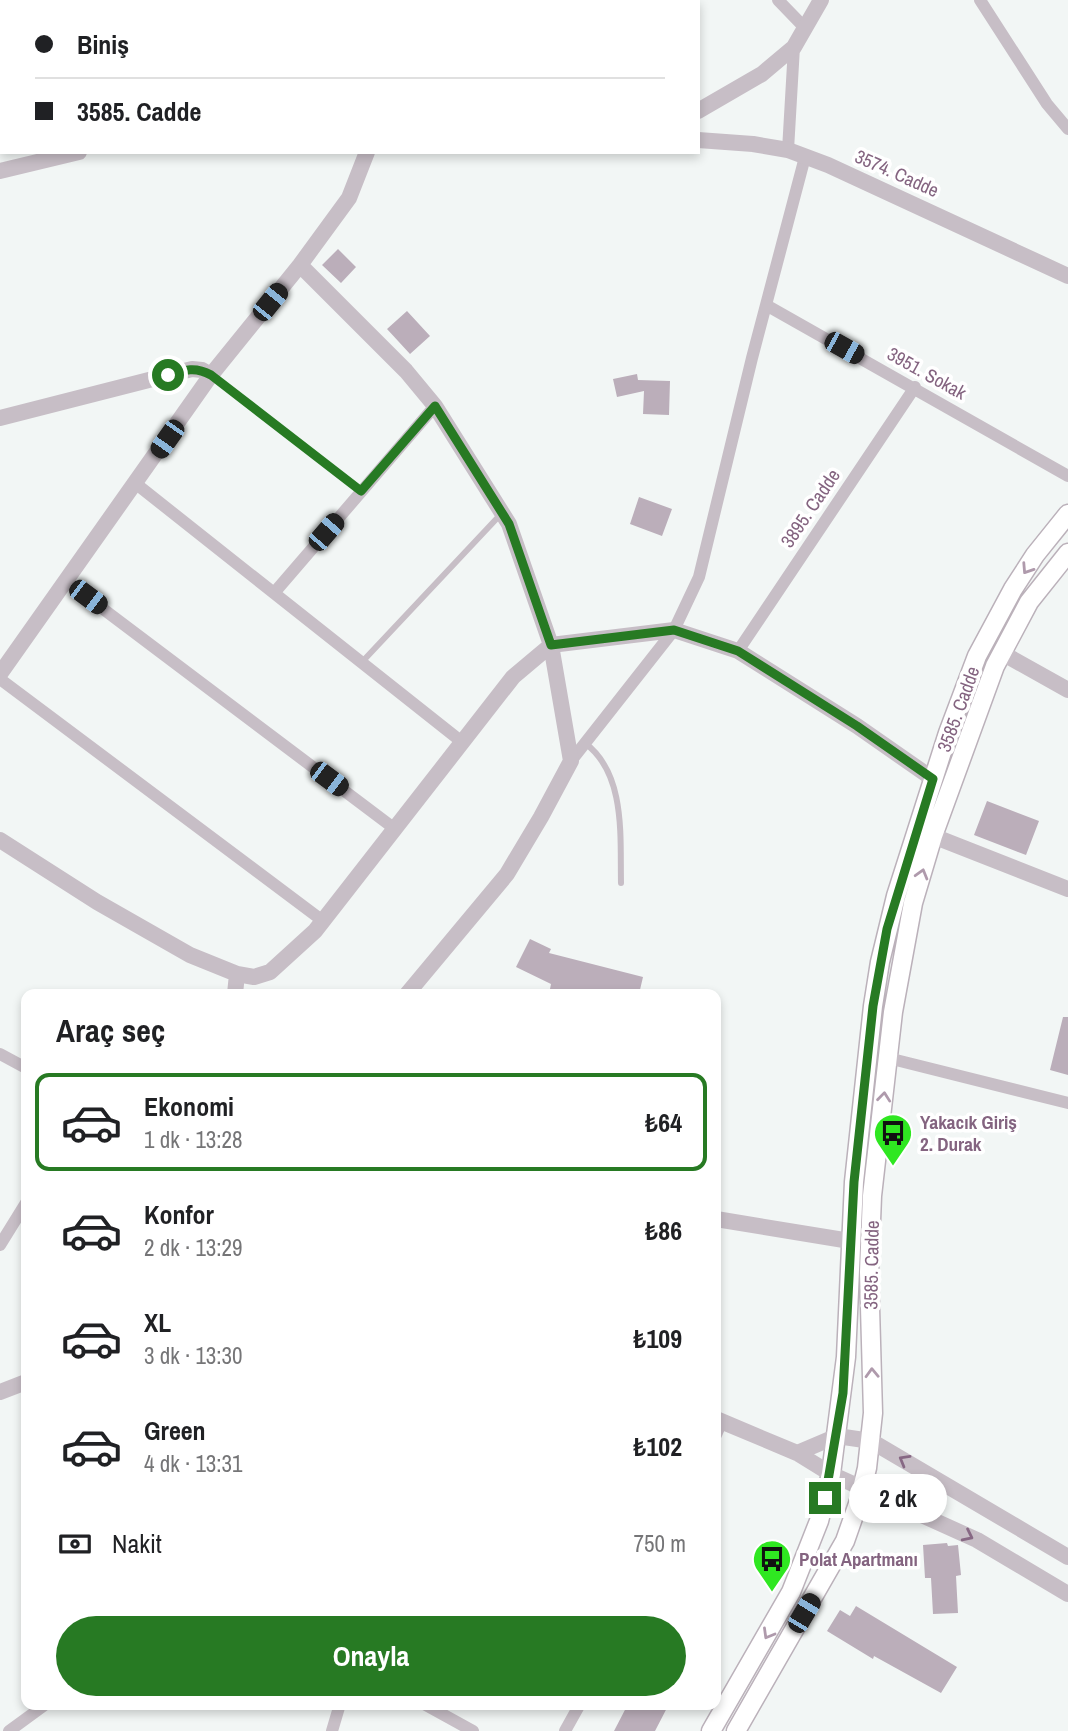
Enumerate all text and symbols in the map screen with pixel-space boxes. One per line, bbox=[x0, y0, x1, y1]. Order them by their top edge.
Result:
text: Biniş bbox=[77, 27, 129, 62]
text: 3585. Cadde bbox=[77, 94, 201, 129]
street label: 3574. Cadde bbox=[851, 143, 943, 203]
car bbox=[249, 279, 292, 325]
car bbox=[821, 329, 868, 367]
street label: 3951. Sokak bbox=[883, 341, 971, 405]
route start bbox=[152, 359, 184, 391]
car bbox=[147, 416, 188, 462]
street label: 3895. Cadde bbox=[774, 464, 846, 552]
car bbox=[305, 509, 348, 555]
one-way arrow bbox=[1022, 561, 1035, 574]
car bbox=[65, 576, 112, 618]
street label: 3585. Cadde bbox=[931, 663, 985, 755]
car bbox=[306, 758, 353, 800]
one-way arrow bbox=[913, 868, 928, 880]
text: Araç seç bbox=[56, 1009, 165, 1052]
text: Ekonomi bbox=[144, 1089, 234, 1124]
icon: car bbox=[60, 1091, 123, 1154]
one-way arrow bbox=[876, 1092, 891, 1103]
text: ₺64 bbox=[645, 1105, 682, 1140]
place label: Yakacık Giriş 2. Durak bbox=[920, 1109, 1017, 1157]
bus stop icon: Yakacık Giriş 2. Durak bbox=[872, 1112, 914, 1167]
text: 1 dk · 13:28 bbox=[144, 1124, 243, 1155]
text: Konfor bbox=[144, 1197, 214, 1232]
icon: car bbox=[60, 1199, 123, 1262]
text: ₺86 bbox=[645, 1213, 682, 1248]
street label: 3585. Cadde bbox=[857, 1220, 885, 1310]
text: 2 dk · 13:29 bbox=[144, 1232, 243, 1263]
text: XL bbox=[144, 1305, 171, 1340]
icon: car bbox=[60, 1307, 123, 1370]
text: ₺109 bbox=[633, 1321, 682, 1356]
text: 3 dk · 13:30 bbox=[144, 1340, 243, 1371]
one-way arrow bbox=[865, 1367, 880, 1378]
text: Green bbox=[144, 1413, 206, 1448]
icon: car bbox=[60, 1415, 123, 1478]
text: ₺102 bbox=[633, 1429, 682, 1464]
text: 4 dk · 13:31 bbox=[144, 1448, 243, 1479]
one-way arrow bbox=[898, 1456, 911, 1469]
callout: 2 dk bbox=[850, 1474, 948, 1522]
route end bbox=[809, 1482, 841, 1514]
text: 2 dk bbox=[879, 1483, 917, 1514]
icon: cash bbox=[56, 1525, 94, 1563]
text: Nakit bbox=[112, 1526, 162, 1561]
text: 750 m bbox=[634, 1528, 686, 1559]
one-way arrow bbox=[961, 1528, 973, 1542]
bus stop icon: Polat Apartmanı bbox=[751, 1538, 793, 1593]
place label: Polat Apartmanı bbox=[799, 1546, 918, 1572]
car bbox=[785, 1590, 824, 1636]
button: Onayla bbox=[56, 1616, 686, 1696]
one-way arrow bbox=[763, 1626, 776, 1639]

